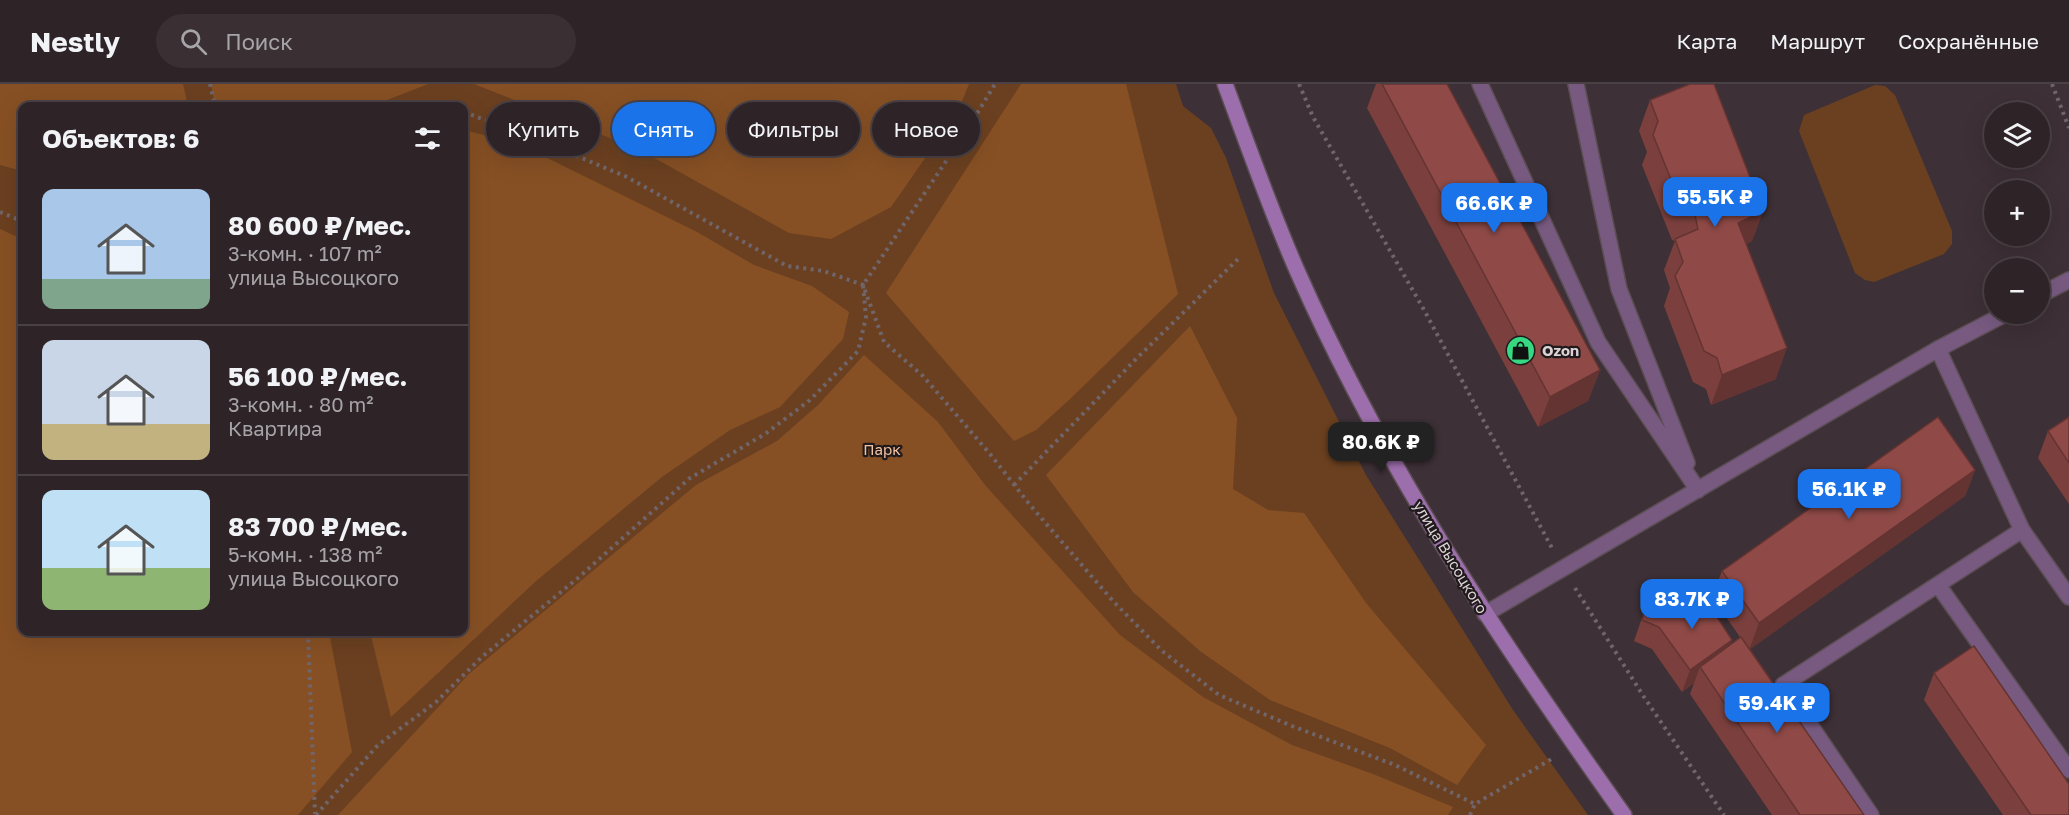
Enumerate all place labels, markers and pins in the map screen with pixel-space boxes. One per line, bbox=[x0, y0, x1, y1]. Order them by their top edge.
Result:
pin: 55.5K ₽ bbox=[1660, 177, 1770, 228]
pin: 66.6K ₽ bbox=[1439, 183, 1549, 234]
shop icon: Ozon bbox=[1505, 334, 1537, 366]
place label: Ozon bbox=[1542, 341, 1579, 359]
pin: 80.6K ₽ bbox=[1326, 422, 1436, 473]
pin: 56.1K ₽ bbox=[1794, 469, 1904, 520]
pin: 83.7K ₽ bbox=[1637, 579, 1747, 630]
pin: 59.4K ₽ bbox=[1722, 683, 1832, 734]

